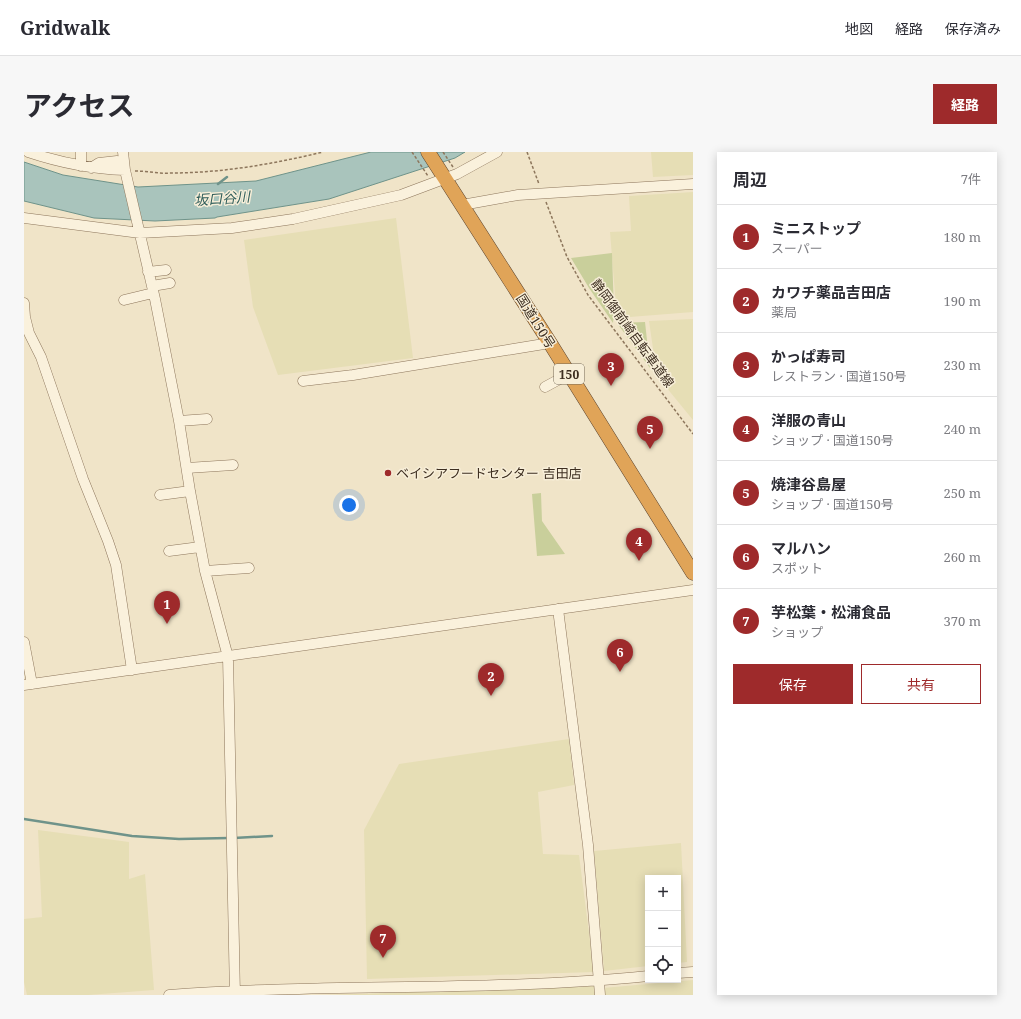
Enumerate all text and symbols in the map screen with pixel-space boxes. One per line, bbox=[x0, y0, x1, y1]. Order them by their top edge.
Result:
text: Gridwalk bbox=[20, 15, 110, 41]
text: 地図 bbox=[845, 19, 873, 38]
text: 経路 bbox=[895, 19, 923, 38]
text: 保存済み bbox=[945, 19, 1001, 38]
button: 経路 bbox=[933, 84, 997, 124]
text: アクセス bbox=[24, 86, 135, 124]
text: 周辺 bbox=[733, 168, 767, 191]
text: 7件 bbox=[961, 170, 981, 188]
water label: 坂口谷川 bbox=[193, 186, 253, 209]
text: ミニストップ bbox=[771, 218, 861, 238]
text: 1 bbox=[742, 228, 750, 246]
text: 180 m bbox=[944, 228, 981, 246]
text: スーパー bbox=[771, 239, 823, 257]
street label: 静岡御前崎自転車道線 bbox=[588, 275, 678, 391]
text: カワチ薬品吉田店 bbox=[771, 282, 891, 302]
street label: 国道150号 bbox=[512, 290, 560, 352]
text: 2 bbox=[742, 292, 750, 310]
text: 190 m bbox=[944, 292, 981, 310]
text: 薬局 bbox=[771, 303, 797, 321]
text: かっぱ寿司 bbox=[771, 346, 846, 366]
pin: 3 bbox=[598, 353, 624, 386]
text: 3 bbox=[742, 356, 750, 374]
text: 230 m bbox=[944, 356, 981, 374]
road number: 150 bbox=[554, 364, 584, 384]
text: レストラン · 国道150号 bbox=[771, 367, 907, 385]
text: 洋服の青山 bbox=[771, 410, 846, 430]
pin: 5 bbox=[637, 416, 663, 449]
text: 4 bbox=[742, 420, 750, 438]
text: 240 m bbox=[944, 420, 981, 438]
text: ショップ · 国道150号 bbox=[771, 431, 894, 449]
place label: ベイシアフードセンター 吉田店 bbox=[396, 464, 581, 482]
marker: ベイシアフードセンター 吉田店 bbox=[383, 468, 393, 478]
text: 焼津谷島屋 bbox=[771, 474, 846, 494]
text: 5 bbox=[742, 484, 750, 502]
text: 250 m bbox=[944, 484, 981, 502]
your location bbox=[339, 495, 359, 515]
text: ショップ · 国道150号 bbox=[771, 495, 894, 513]
pin: 4 bbox=[626, 528, 652, 561]
text: マルハン bbox=[771, 538, 831, 558]
text: 6 bbox=[742, 548, 750, 566]
text: 260 m bbox=[944, 548, 981, 566]
text: スポット bbox=[771, 559, 823, 577]
pin: 1 bbox=[154, 591, 180, 624]
text: 芋松葉・松浦食品 bbox=[771, 602, 891, 622]
text: 7 bbox=[742, 612, 750, 630]
text: 370 m bbox=[944, 612, 981, 630]
text: ショップ bbox=[771, 623, 823, 641]
pin: 6 bbox=[607, 639, 633, 672]
pin: 2 bbox=[478, 663, 504, 696]
button: 保存 bbox=[733, 664, 853, 704]
button: 共有 bbox=[861, 664, 981, 704]
map controls bbox=[645, 875, 681, 983]
button: + bbox=[645, 875, 681, 911]
button: − bbox=[645, 911, 681, 947]
pin: 7 bbox=[370, 925, 396, 958]
button: locate bbox=[645, 947, 681, 983]

